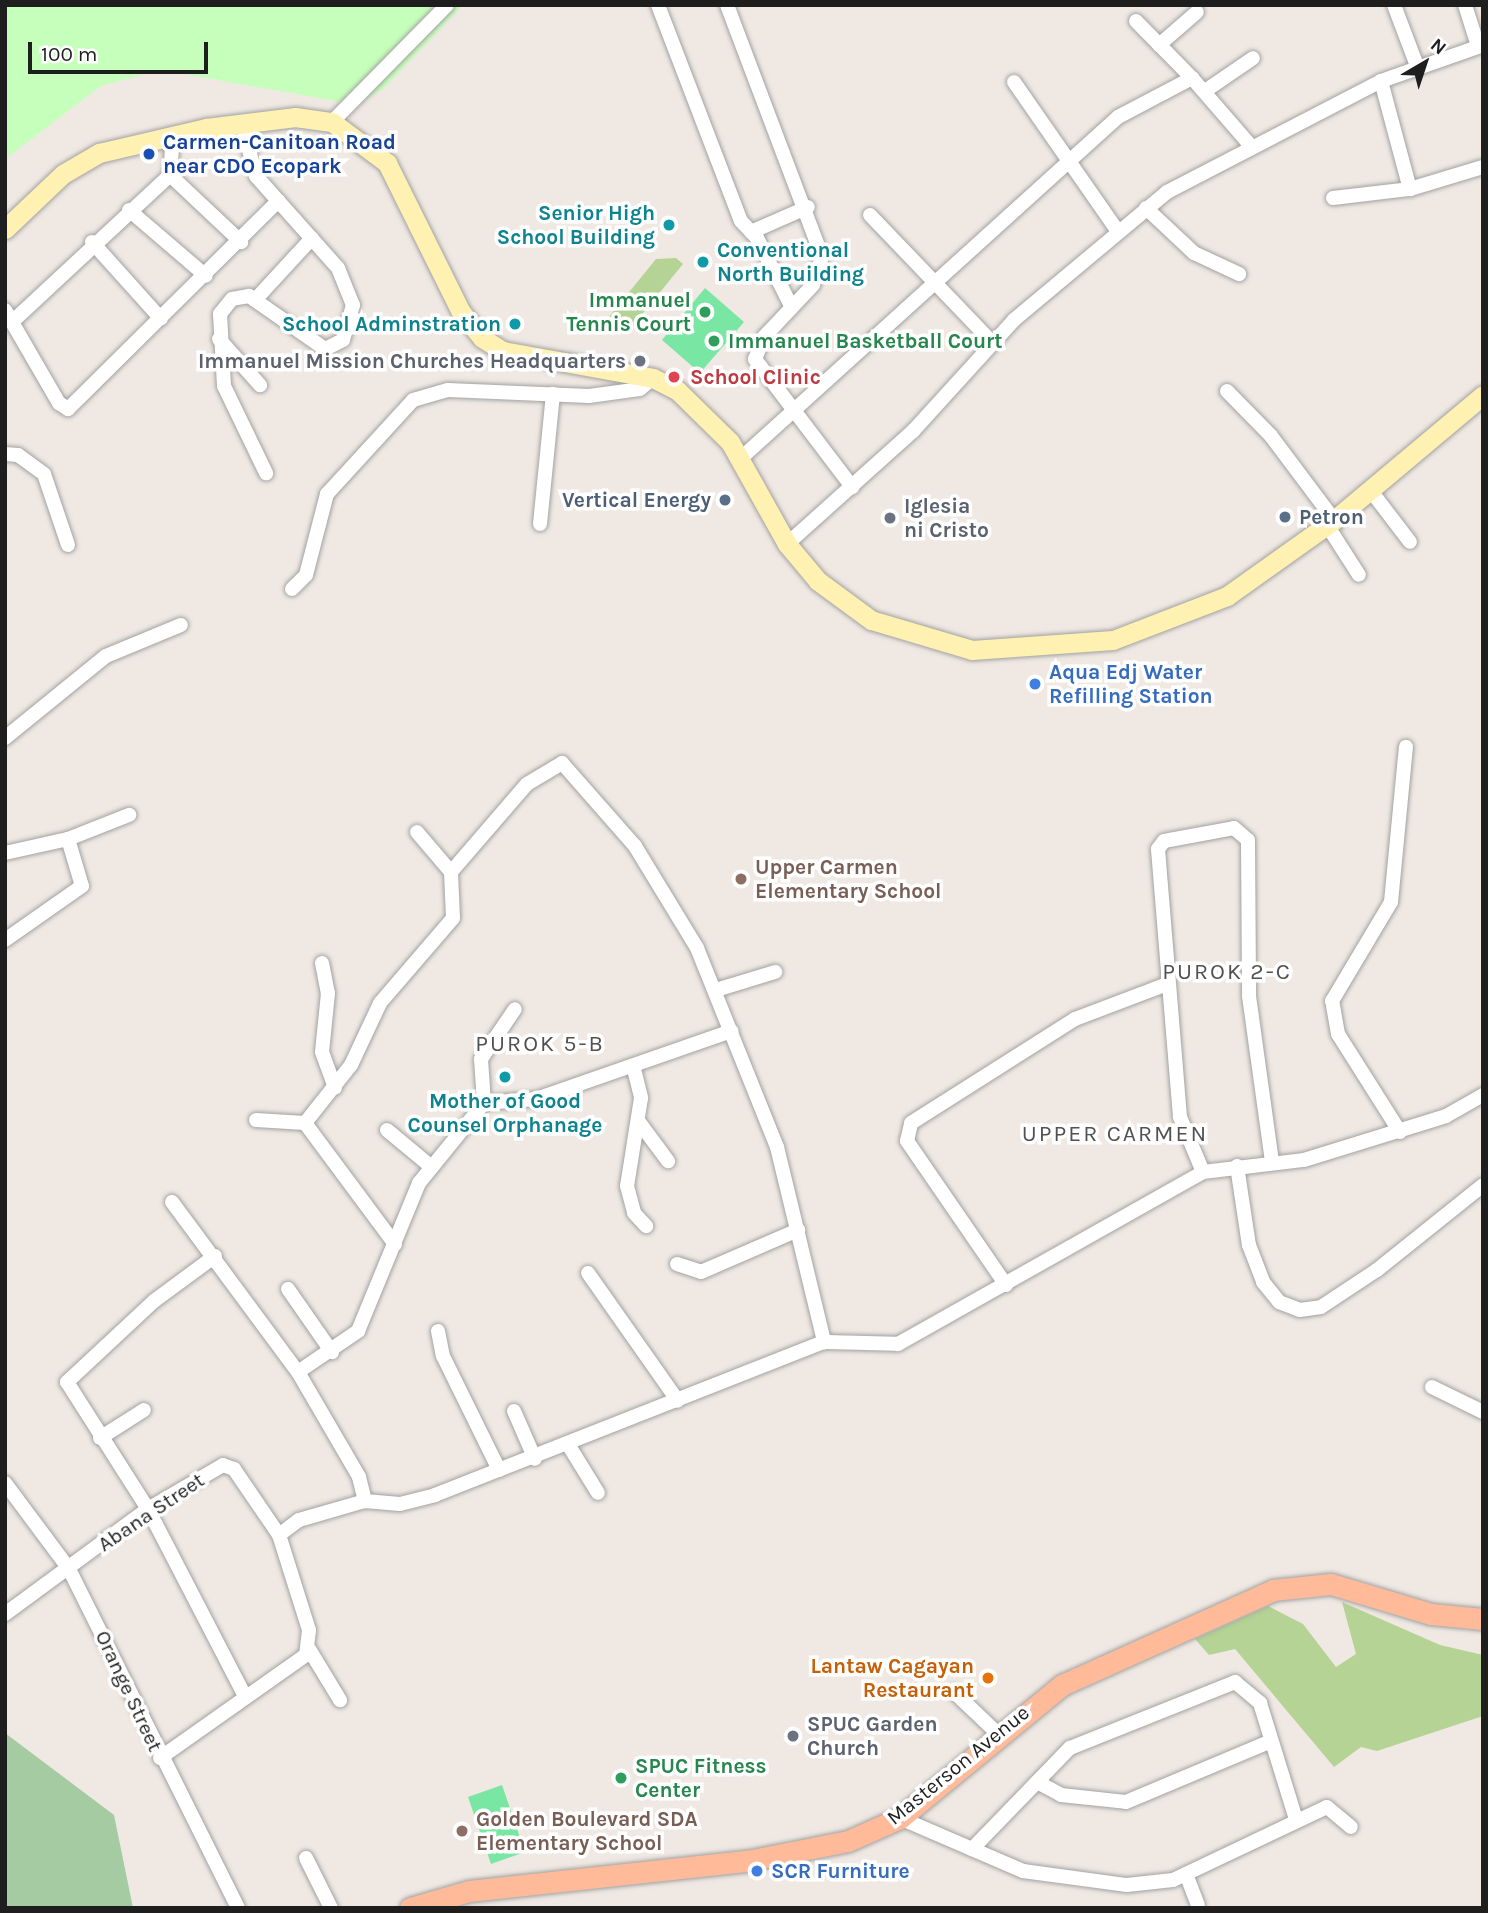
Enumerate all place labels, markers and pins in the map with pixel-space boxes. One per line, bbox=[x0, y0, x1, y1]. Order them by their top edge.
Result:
place label: Carmen-Canitoan Road near CDO Ecopark bbox=[163, 129, 396, 179]
marker: Carmen-Canitoan Road near CDO Ecopark bbox=[141, 146, 157, 162]
place label: Senior High School Building bbox=[497, 200, 655, 250]
marker: Senior High School Building bbox=[661, 217, 677, 233]
place label: Conventional North Building bbox=[717, 237, 864, 287]
marker: Conventional North Building bbox=[695, 254, 711, 270]
place label: Immanuel Tennis Court bbox=[566, 287, 691, 337]
marker: Immanuel Tennis Court bbox=[697, 304, 713, 320]
place label: School Adminstration bbox=[282, 311, 501, 337]
marker: School Adminstration bbox=[507, 316, 523, 332]
place label: Immanuel Basketball Court bbox=[728, 328, 1003, 354]
marker: Immanuel Basketball Court bbox=[706, 333, 722, 349]
place label: Immanuel Mission Churches Headquarters bbox=[198, 348, 626, 374]
marker: Immanuel Mission Churches Headquarters bbox=[632, 353, 648, 369]
place label: School Clinic bbox=[690, 364, 821, 390]
marker: School Clinic bbox=[664, 367, 684, 387]
place label: Vertical Energy bbox=[562, 487, 711, 513]
marker: Vertical Energy bbox=[717, 492, 733, 508]
place label: Iglesia ni Cristo bbox=[904, 493, 989, 543]
place label: Petron bbox=[1299, 504, 1364, 530]
marker: Petron bbox=[1277, 509, 1293, 525]
marker: Iglesia ni Cristo bbox=[882, 510, 898, 526]
place label: Aqua Edj Water Refilling Station bbox=[1049, 659, 1213, 709]
marker: Aqua Edj Water Refilling Station bbox=[1027, 676, 1043, 692]
place label: Upper Carmen Elementary School bbox=[755, 854, 941, 904]
marker: Upper Carmen Elementary School bbox=[733, 871, 749, 887]
marker: Mother of Good Counsel Orphanage bbox=[497, 1069, 513, 1085]
place label: Mother of Good Counsel Orphanage bbox=[408, 1088, 602, 1138]
place label: Lantaw Cagayan Restaurant bbox=[810, 1653, 974, 1703]
marker: Lantaw Cagayan Restaurant bbox=[980, 1670, 996, 1686]
place label: SPUC Garden Church bbox=[807, 1711, 938, 1761]
marker: SPUC Garden Church bbox=[785, 1728, 801, 1744]
place label: SPUC Fitness Center bbox=[635, 1753, 767, 1803]
marker: SPUC Fitness Center bbox=[613, 1770, 629, 1786]
place label: Golden Boulevard SDA Elementary School bbox=[476, 1806, 698, 1856]
marker: Golden Boulevard SDA Elementary School bbox=[454, 1823, 470, 1839]
place label: SCR Furniture bbox=[771, 1858, 910, 1884]
marker: SCR Furniture bbox=[749, 1863, 765, 1879]

